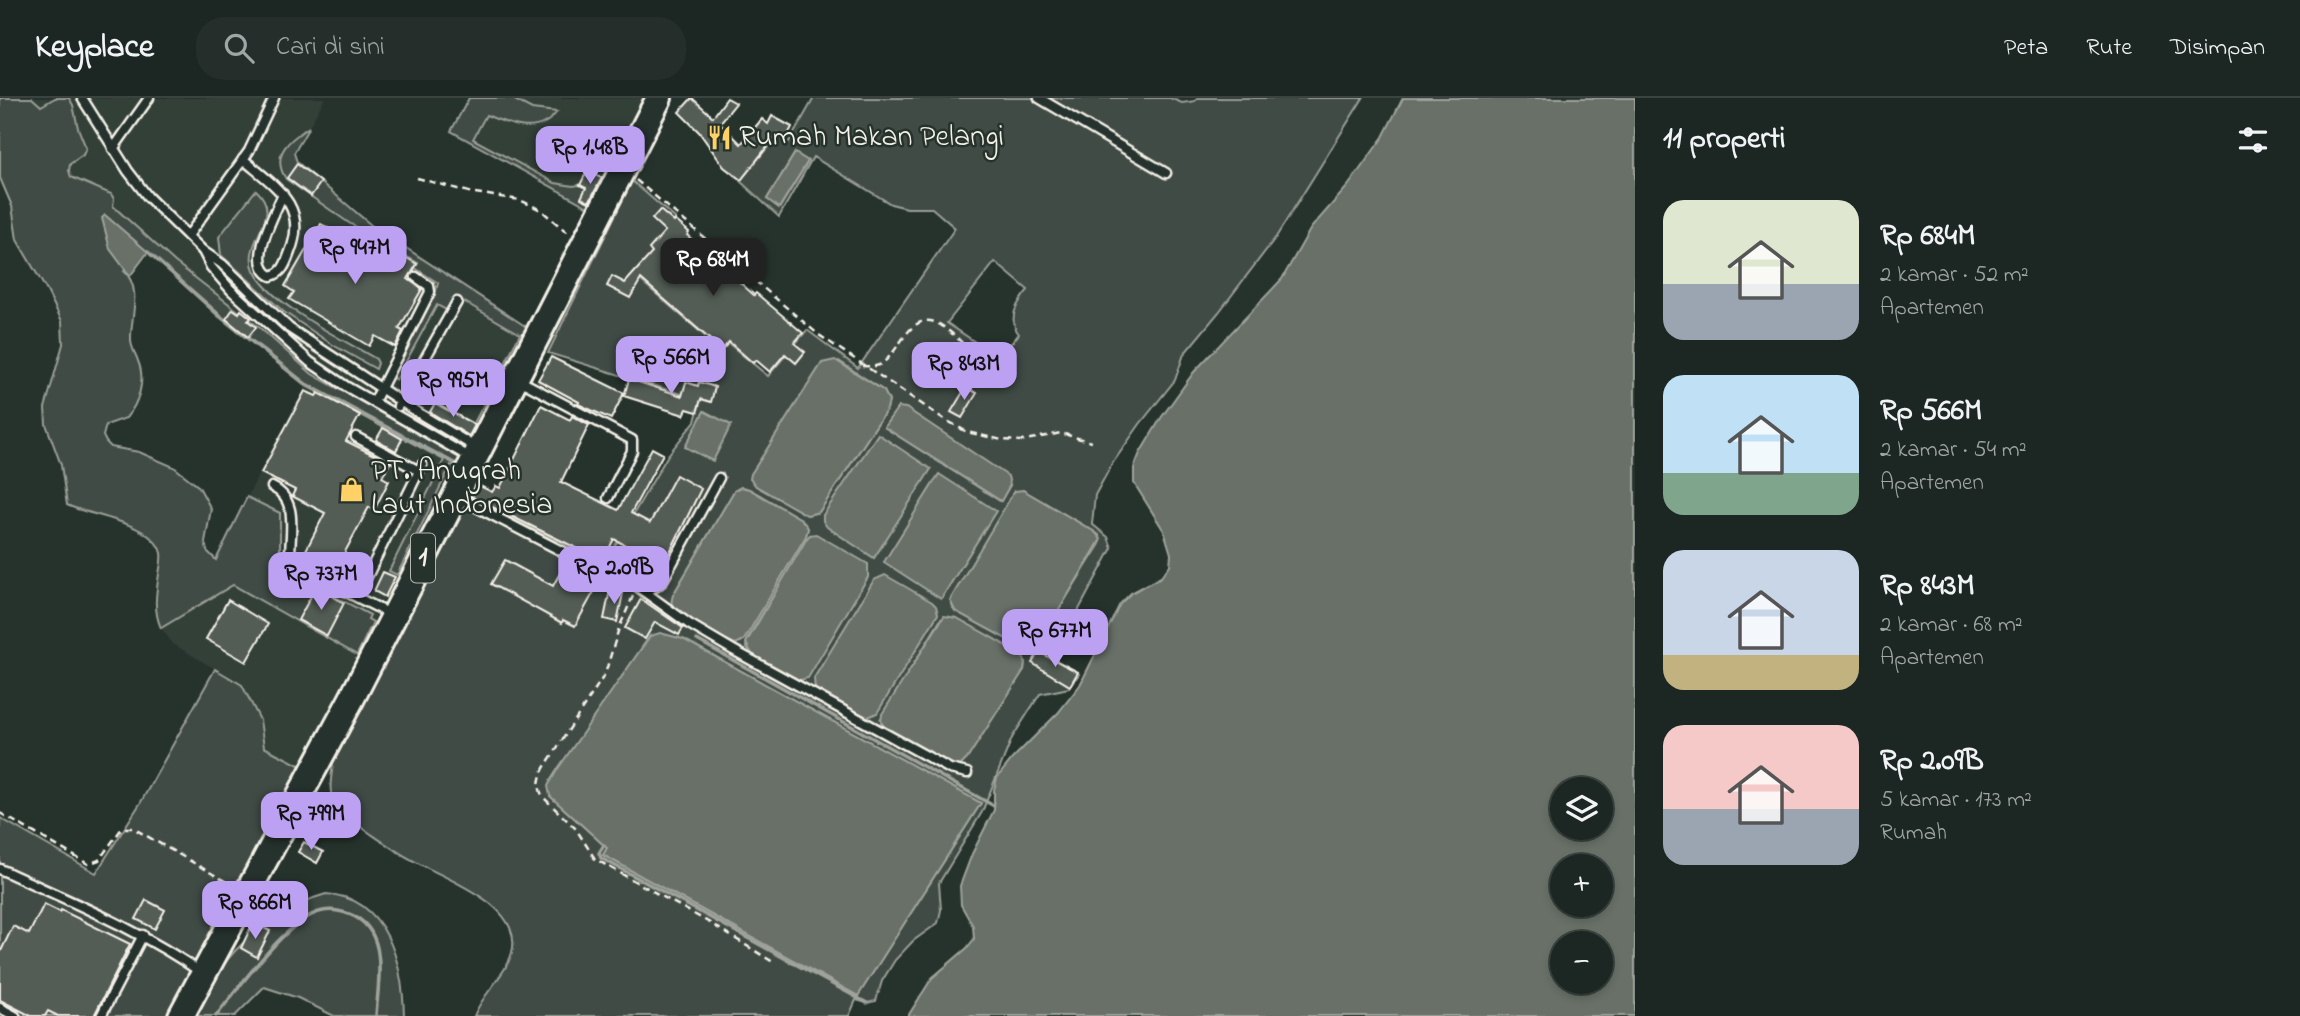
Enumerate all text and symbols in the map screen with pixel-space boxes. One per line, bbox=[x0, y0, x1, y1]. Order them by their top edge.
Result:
search box bbox=[196, 17, 686, 80]
text: Keyplace bbox=[35, 24, 154, 72]
icon: search bbox=[220, 29, 258, 67]
text: Cari di sini bbox=[276, 29, 385, 67]
text: Peta bbox=[2004, 31, 2048, 66]
text: Rute bbox=[2086, 31, 2132, 66]
text: Disimpan bbox=[2170, 31, 2265, 66]
place label: Rumah Makan Pelangi bbox=[739, 116, 1004, 160]
text: 11 properti bbox=[1663, 118, 1785, 162]
icon: filters bbox=[2234, 121, 2272, 159]
restaurant icon: Rumah Makan Pelangi bbox=[705, 124, 733, 152]
pin: Rp 1.48B bbox=[518, 126, 662, 186]
text: Rp 1.48B bbox=[552, 132, 628, 165]
text: Rp 684M bbox=[1880, 215, 1975, 259]
pin: Rp 947M bbox=[290, 226, 420, 286]
icon: home bbox=[1719, 228, 1803, 312]
text: Rp 947M bbox=[320, 232, 390, 265]
pin: Rp 684M bbox=[648, 238, 778, 298]
text: Rp 684M bbox=[676, 244, 750, 277]
text: 2 kamar · 52 m² bbox=[1880, 259, 2029, 292]
text: Apartemen bbox=[1880, 292, 1984, 325]
pin: Rp 566M bbox=[606, 336, 736, 396]
text: Rp 566M bbox=[632, 342, 710, 375]
pin: Rp 843M bbox=[899, 342, 1029, 402]
text: Rp 843M bbox=[928, 348, 1000, 381]
pin: Rp 995M bbox=[388, 360, 518, 419]
text: Rp 995M bbox=[417, 365, 489, 398]
text: Rp 566M bbox=[1880, 390, 1982, 434]
icon: home bbox=[1719, 403, 1803, 487]
text: 2 kamar · 54 m² bbox=[1880, 434, 2027, 467]
place label: PT. Anugrah Laut Indonesia bbox=[371, 450, 552, 528]
text: Apartemen bbox=[1880, 467, 1984, 500]
shop icon: PT. Anugrah Laut Indonesia bbox=[337, 475, 365, 503]
road number: 1 bbox=[411, 533, 435, 582]
pin: Rp 2.09B bbox=[542, 546, 686, 606]
pin: Rp 737M bbox=[256, 552, 386, 612]
text: Rp 2.09B bbox=[574, 552, 654, 585]
text: Rp 737M bbox=[284, 558, 358, 591]
text: Rp 843M bbox=[1880, 565, 1975, 609]
icon: home bbox=[1719, 578, 1803, 662]
text: 2 kamar · 68 m² bbox=[1880, 609, 2023, 642]
pin: Rp 677M bbox=[990, 610, 1120, 669]
text: Rp 677M bbox=[1018, 615, 1092, 648]
text: Apartemen bbox=[1880, 642, 1984, 675]
text: Rp 2.09B bbox=[1880, 740, 1984, 784]
icon: home bbox=[1719, 753, 1803, 837]
map controls bbox=[1550, 777, 1613, 994]
button: layers bbox=[1550, 777, 1613, 840]
text: 5 kamar · 173 m² bbox=[1880, 784, 2032, 817]
pin: Rp 799M bbox=[246, 792, 376, 852]
text: Rp 799M bbox=[277, 798, 345, 831]
text: Rumah bbox=[1880, 817, 1947, 850]
button: + bbox=[1550, 854, 1613, 917]
pin: Rp 866M bbox=[190, 882, 320, 941]
text: Rp 866M bbox=[218, 887, 292, 920]
button: − bbox=[1550, 931, 1613, 994]

